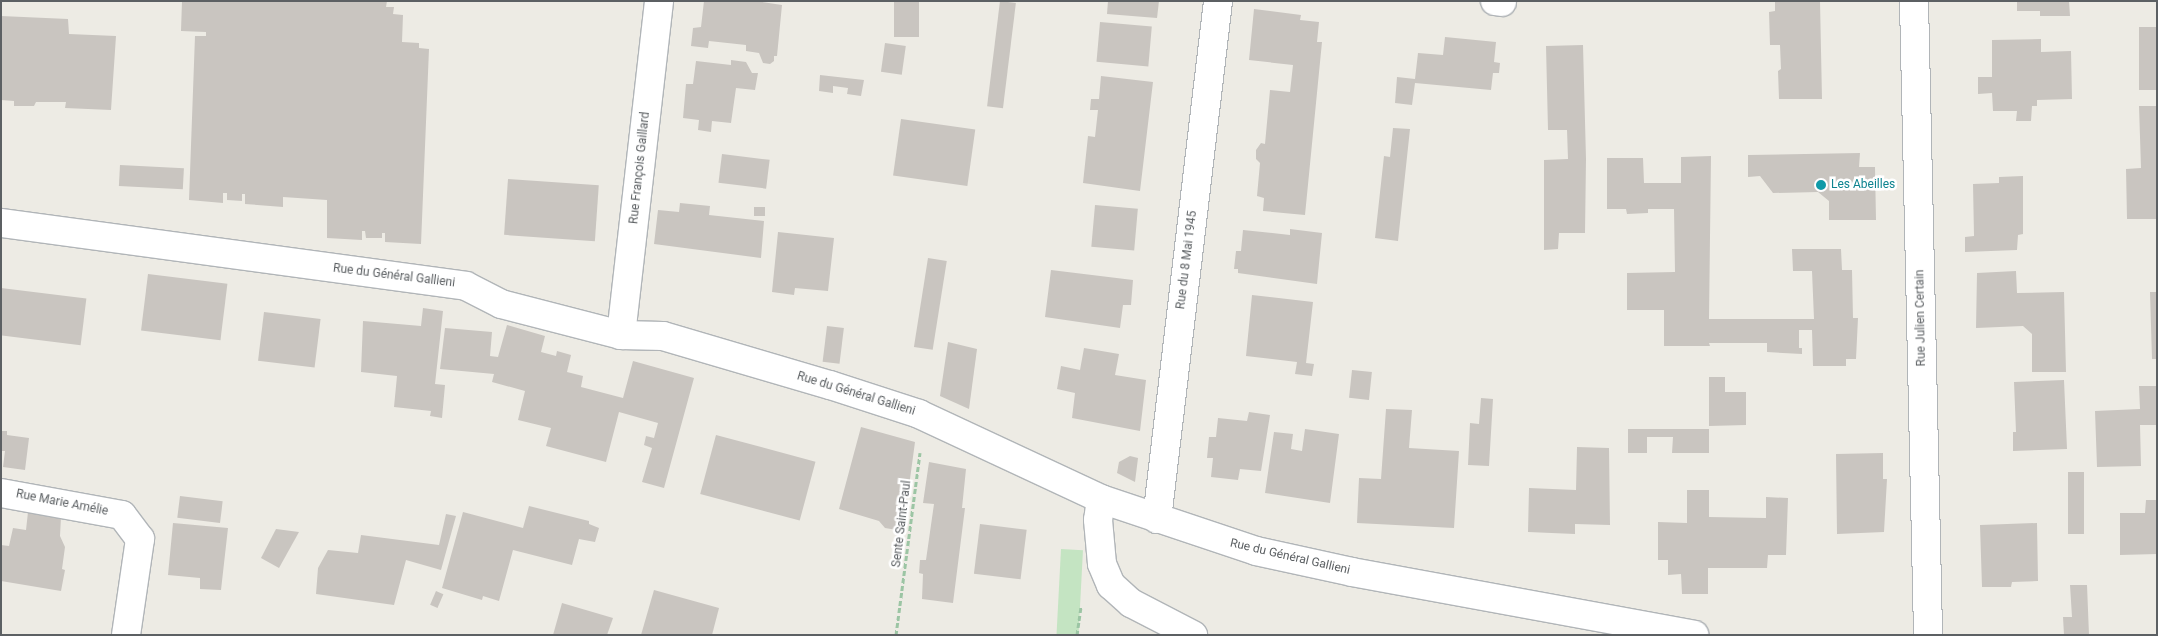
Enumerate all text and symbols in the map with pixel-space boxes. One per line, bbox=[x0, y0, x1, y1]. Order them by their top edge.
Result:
street label: Rue François Gaillard bbox=[627, 111, 653, 225]
place label: Les Abeilles bbox=[1831, 178, 1895, 192]
marker: Les Abeilles bbox=[1815, 179, 1827, 191]
street label: Rue du 8 Mai 1945 bbox=[1174, 210, 1200, 310]
street label: Rue du Général Gallieni bbox=[332, 261, 456, 291]
street label: Rue Julien Certain bbox=[1913, 269, 1929, 367]
street label: Rue du Général Gallieni bbox=[795, 369, 917, 419]
street label: Sente Saint-Paul bbox=[890, 480, 914, 568]
street label: Rue Marie Amélie bbox=[15, 487, 109, 519]
street label: Rue du Général Gallieni bbox=[1229, 536, 1351, 578]

